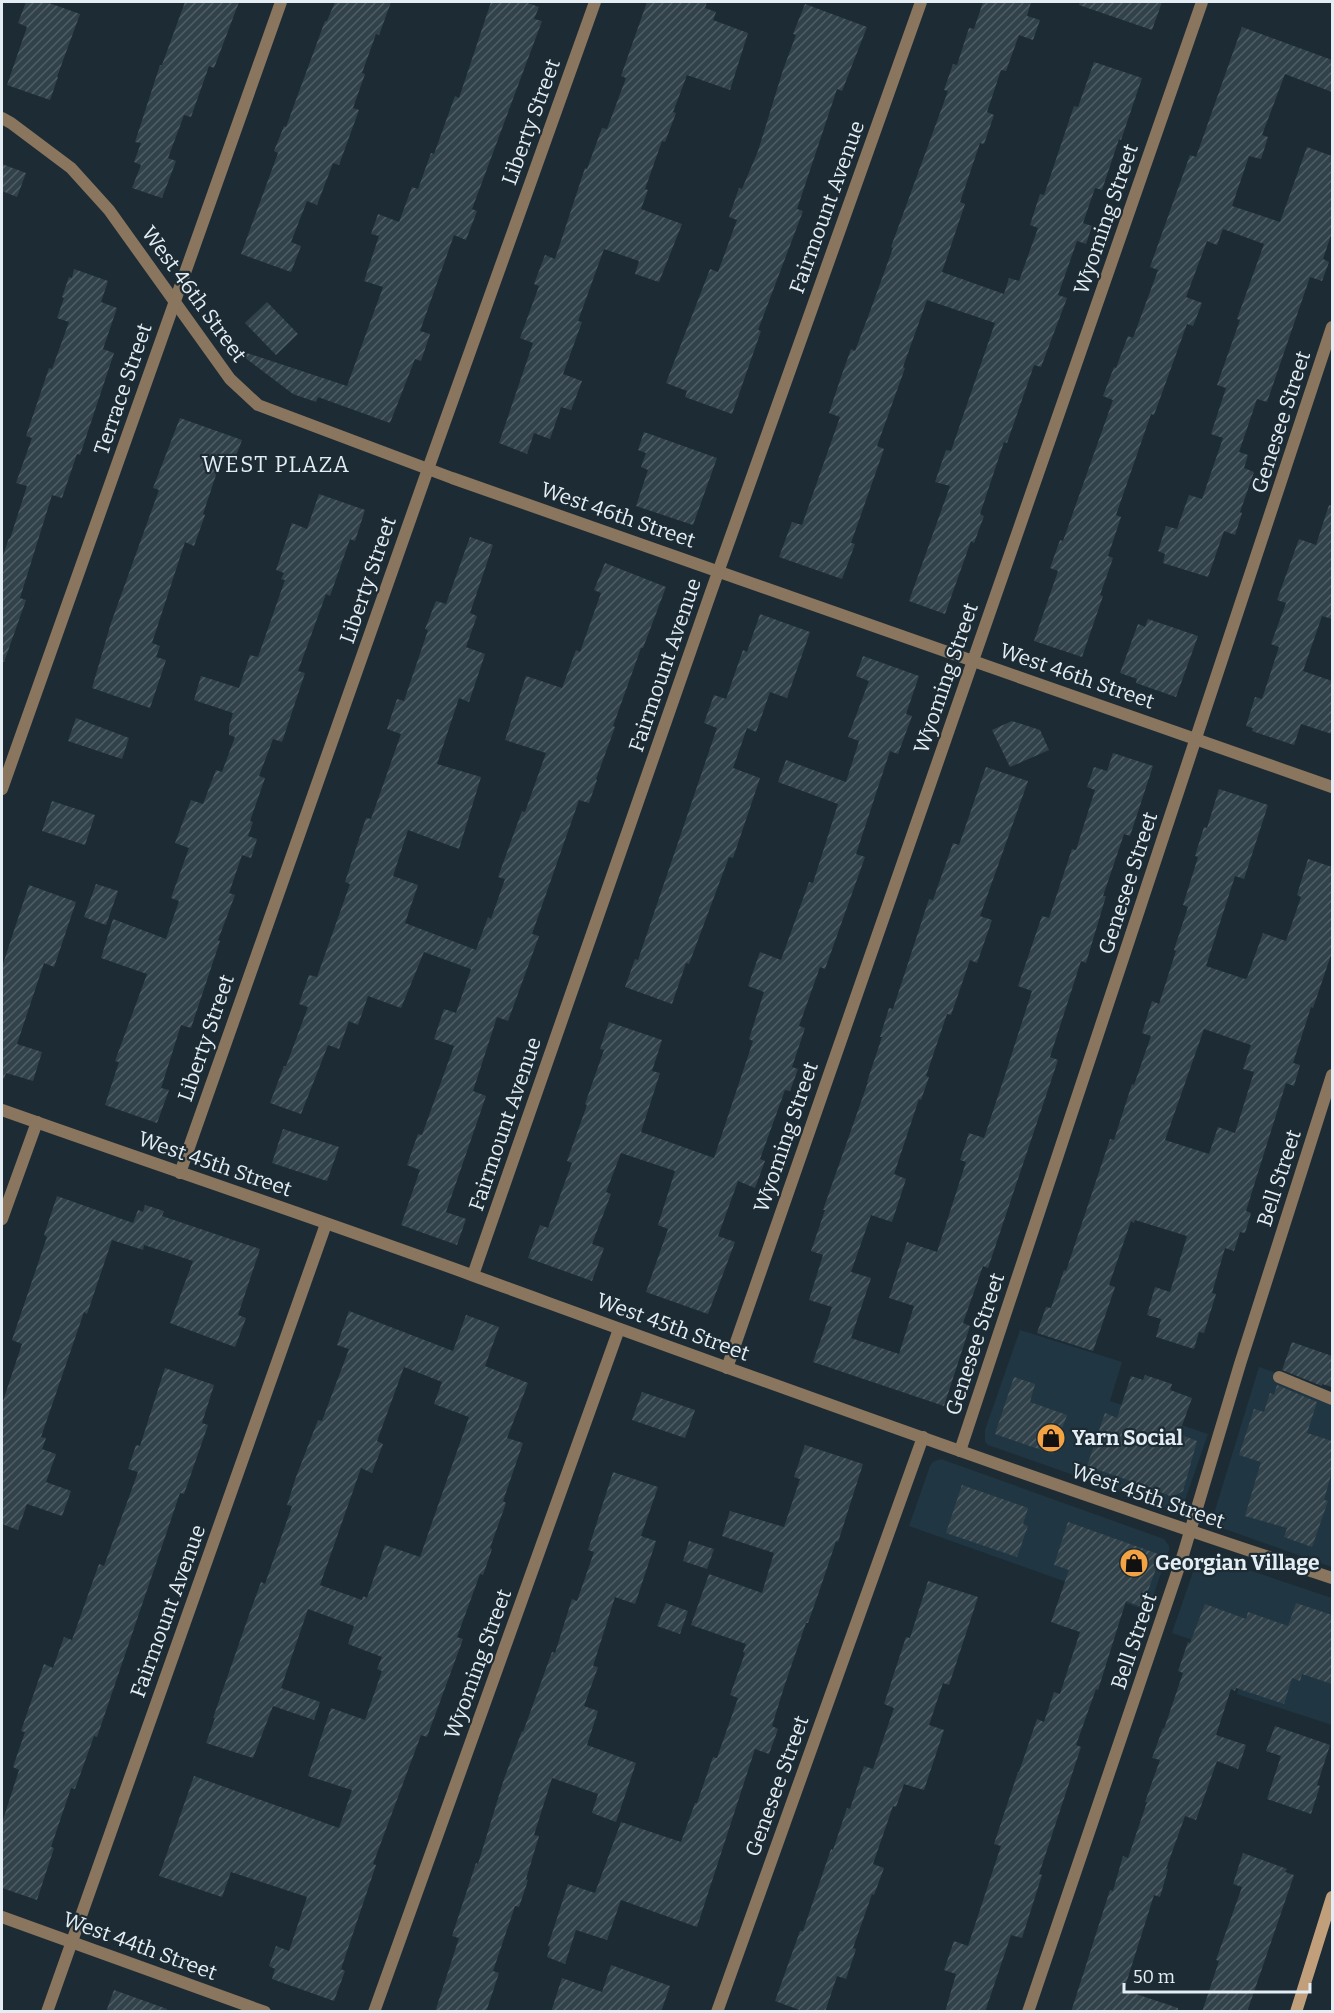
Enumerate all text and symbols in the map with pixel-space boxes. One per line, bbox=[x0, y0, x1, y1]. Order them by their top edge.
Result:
street label: Liberty Street bbox=[496, 55, 566, 189]
street label: Fairmount Avenue bbox=[784, 117, 870, 297]
street label: Wyoming Street bbox=[1068, 140, 1144, 298]
street label: West 46th Street bbox=[136, 221, 252, 367]
street label: Terrace Street bbox=[88, 320, 158, 458]
street label: Genesee Street bbox=[1246, 347, 1316, 496]
district label: WEST PLAZA bbox=[202, 451, 350, 478]
street label: West 46th Street bbox=[537, 476, 699, 554]
street label: Liberty Street bbox=[334, 513, 402, 647]
street label: Fairmount Avenue bbox=[623, 575, 707, 755]
street label: Wyoming Street bbox=[908, 599, 984, 757]
street label: West 46th Street bbox=[996, 637, 1158, 715]
street label: Genesee Street bbox=[1093, 808, 1163, 957]
street label: Liberty Street bbox=[172, 971, 240, 1105]
street label: Fairmount Avenue bbox=[463, 1034, 547, 1214]
street label: Wyoming Street bbox=[748, 1058, 824, 1216]
street label: West 45th Street bbox=[135, 1126, 296, 1203]
street label: Bell Street bbox=[1251, 1126, 1307, 1230]
street label: Genesee Street bbox=[940, 1269, 1010, 1418]
street label: West 45th Street bbox=[593, 1287, 753, 1367]
shop icon: Yarn Social bbox=[1035, 1422, 1067, 1454]
place label: Yarn Social bbox=[1072, 1425, 1183, 1451]
street label: West 45th Street bbox=[1068, 1458, 1229, 1535]
street label: Fairmount Avenue bbox=[125, 1521, 211, 1701]
shop icon: Georgian Village bbox=[1118, 1547, 1150, 1579]
place label: Georgian Village bbox=[1155, 1550, 1320, 1576]
street label: Wyoming Street bbox=[439, 1585, 517, 1743]
street label: Bell Street bbox=[1105, 1589, 1163, 1693]
street label: Genesee Street bbox=[739, 1712, 815, 1860]
street label: West 44th Street bbox=[59, 1906, 221, 1986]
scale bar bbox=[1124, 1956, 1310, 1994]
text: 50 m bbox=[1133, 1966, 1175, 1988]

